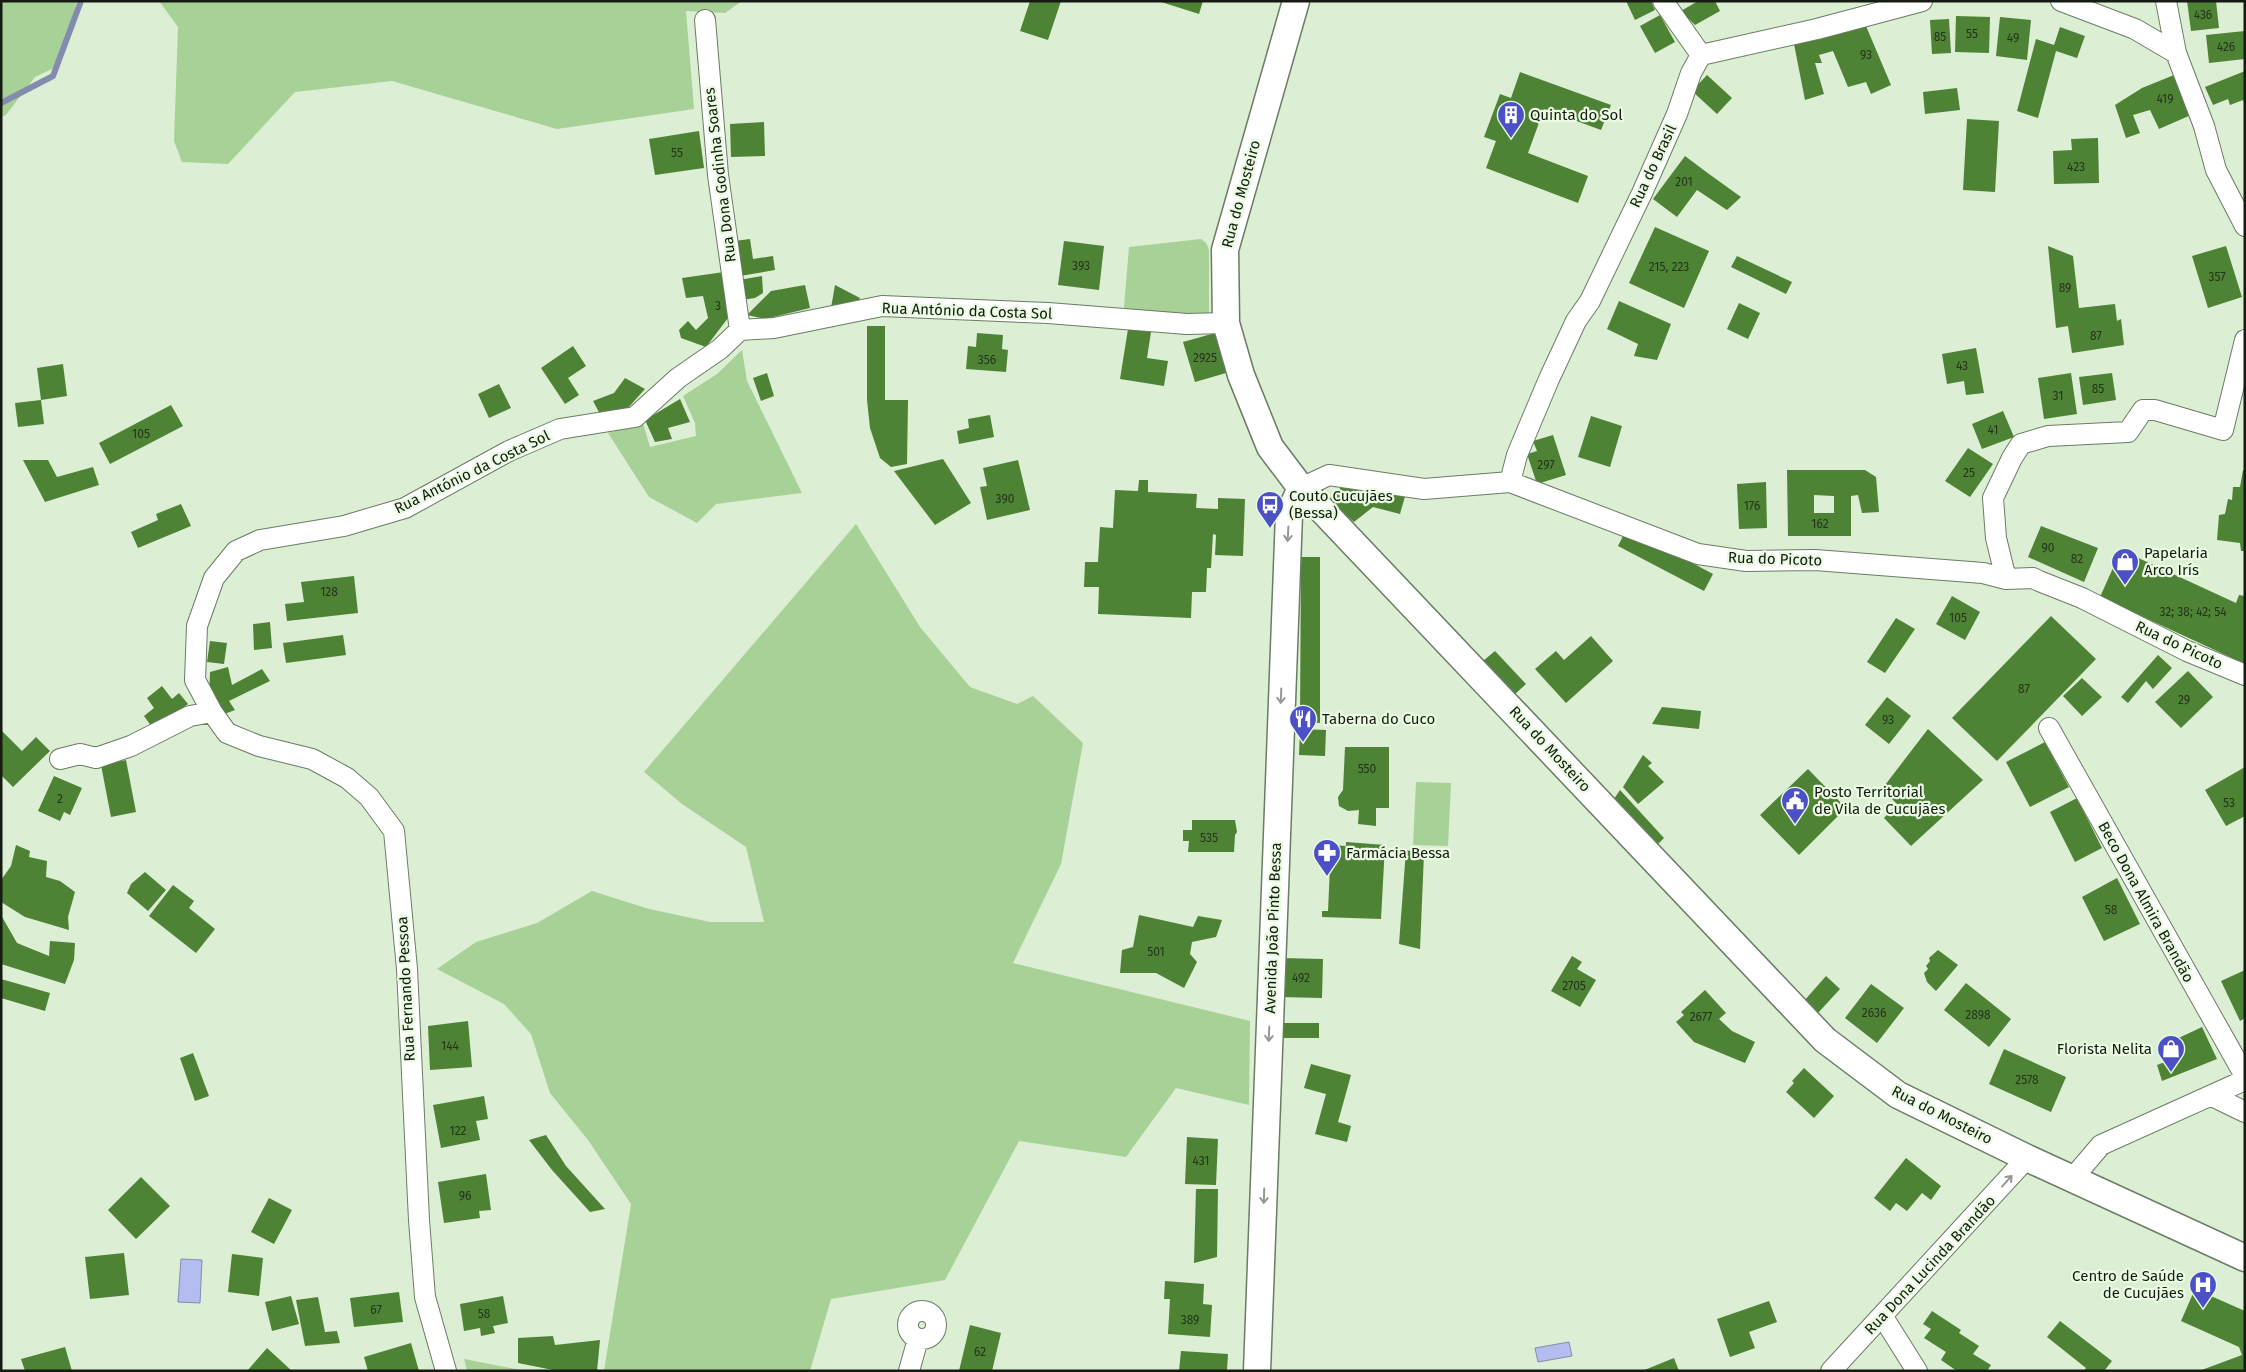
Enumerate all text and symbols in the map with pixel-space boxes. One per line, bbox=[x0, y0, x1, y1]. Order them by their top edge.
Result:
house number: 436 bbox=[2194, 8, 2212, 22]
house number: 55 bbox=[1966, 27, 1978, 41]
house number: 85 bbox=[1934, 30, 1946, 44]
house number: 49 bbox=[2007, 31, 2019, 45]
house number: 426 bbox=[2217, 40, 2235, 54]
house number: 93 bbox=[1860, 48, 1872, 62]
street label: Rua Dona Godinha Soares bbox=[700, 87, 740, 263]
house number: 419 bbox=[2156, 92, 2174, 106]
building icon: Quinta do Sol bbox=[1496, 100, 1526, 139]
place label: Quinta do Sol bbox=[1530, 106, 1623, 124]
street label: Rua do Brasil bbox=[1626, 121, 1680, 210]
street label: Rua do Mosteiro bbox=[1218, 138, 1264, 250]
house number: 55 bbox=[671, 146, 683, 160]
house number: 423 bbox=[2067, 160, 2085, 174]
house number: 201 bbox=[1675, 175, 1693, 189]
house number: 393 bbox=[1072, 259, 1090, 273]
house number: 215, 223 bbox=[1649, 260, 1689, 274]
house number: 357 bbox=[2208, 270, 2226, 284]
house number: 89 bbox=[2059, 281, 2071, 295]
house number: 3 bbox=[715, 299, 721, 313]
street label: Rua António da Costa Sol bbox=[881, 299, 1053, 323]
house number: 87 bbox=[2090, 329, 2102, 343]
house number: 2925 bbox=[1193, 351, 1217, 365]
house number: 356 bbox=[978, 353, 996, 367]
house number: 43 bbox=[1956, 359, 1968, 373]
house number: 85 bbox=[2092, 382, 2104, 396]
house number: 31 bbox=[2053, 389, 2063, 403]
house number: 41 bbox=[1988, 423, 1998, 437]
street label: Rua António da Costa Sol bbox=[391, 426, 553, 518]
house number: 105 bbox=[132, 427, 150, 441]
house number: 297 bbox=[1537, 458, 1555, 472]
house number: 25 bbox=[1963, 466, 1975, 480]
place label: Couto Cucujães (Bessa) bbox=[1289, 487, 1393, 522]
bus stop icon: Couto Cucujães (Bessa) bbox=[1255, 490, 1285, 529]
house number: 390 bbox=[996, 492, 1015, 506]
house number: 176 bbox=[1744, 499, 1760, 513]
house number: 162 bbox=[1811, 517, 1829, 531]
one-way arrow bbox=[1284, 526, 1293, 542]
house number: 90 bbox=[2042, 541, 2055, 555]
place label: Papelaria Arco Irís bbox=[2144, 544, 2208, 579]
shop icon: Papelaria Arco Irís bbox=[2110, 547, 2140, 586]
street label: Rua do Picoto bbox=[1728, 548, 1822, 570]
house number: 82 bbox=[2071, 552, 2083, 566]
house number: 128 bbox=[320, 585, 338, 599]
house number: 32; 38; 42; 54 bbox=[2159, 605, 2227, 619]
house number: 105 bbox=[1949, 611, 1967, 625]
street label: Rua do Picoto bbox=[2133, 617, 2225, 673]
house number: 87 bbox=[2018, 682, 2030, 696]
one-way arrow bbox=[1277, 688, 1286, 704]
house number: 29 bbox=[2178, 693, 2190, 707]
street label: Rua do Mosteiro bbox=[1506, 702, 1594, 796]
restaurant icon: Taberna do Cuco bbox=[1288, 704, 1318, 743]
place label: Taberna do Cuco bbox=[1322, 710, 1435, 728]
house number: 93 bbox=[1882, 713, 1894, 727]
house number: 550 bbox=[1358, 762, 1377, 776]
place label: Posto Territorial de Vila de Cucujães bbox=[1814, 783, 1945, 818]
public building icon: Posto Territorial de Vila de Cucujães bbox=[1780, 786, 1810, 825]
house number: 2 bbox=[57, 792, 63, 806]
house number: 53 bbox=[2223, 796, 2235, 810]
street label: Beco Dona Almira Brandão bbox=[2094, 819, 2198, 985]
house number: 535 bbox=[1200, 831, 1218, 845]
pharmacy icon: Farmácia Bessa bbox=[1312, 838, 1342, 877]
street label: Avenida João Pinto Bessa bbox=[1261, 842, 1285, 1014]
place label: Farmácia Bessa bbox=[1346, 844, 1450, 862]
house number: 58 bbox=[2105, 903, 2118, 917]
street label: Rua Fernando Pessoa bbox=[393, 916, 419, 1062]
house number: 501 bbox=[1147, 945, 1165, 959]
house number: 492 bbox=[1292, 971, 1310, 985]
house number: 2705 bbox=[1562, 979, 1586, 993]
house number: 2636 bbox=[1862, 1006, 1886, 1020]
house number: 2898 bbox=[1965, 1008, 1991, 1022]
house number: 2677 bbox=[1690, 1010, 1712, 1024]
one-way arrow bbox=[1265, 1026, 1274, 1042]
shop icon: Florista Nelita bbox=[2156, 1034, 2186, 1073]
house number: 144 bbox=[441, 1039, 460, 1053]
place label: Florista Nelita bbox=[2057, 1040, 2152, 1058]
house number: 2578 bbox=[2015, 1073, 2039, 1087]
street label: Rua do Mosteiro bbox=[1889, 1082, 1995, 1148]
house number: 122 bbox=[449, 1124, 467, 1138]
house number: 431 bbox=[1192, 1154, 1210, 1168]
one-way arrow bbox=[2001, 1174, 2013, 1187]
one-way arrow bbox=[1259, 1188, 1268, 1204]
house number: 96 bbox=[459, 1189, 471, 1203]
street label: Rua Dona Lucinda Brandão bbox=[1861, 1192, 1999, 1338]
place label: Centro de Saúde de Cucujães bbox=[2072, 1267, 2184, 1302]
hospital icon: Centro de Saúde de Cucujães bbox=[2188, 1270, 2218, 1309]
house number: 67 bbox=[370, 1303, 382, 1317]
house number: 58 bbox=[478, 1307, 491, 1321]
house number: 389 bbox=[1181, 1313, 1199, 1327]
house number: 62 bbox=[974, 1345, 986, 1359]

